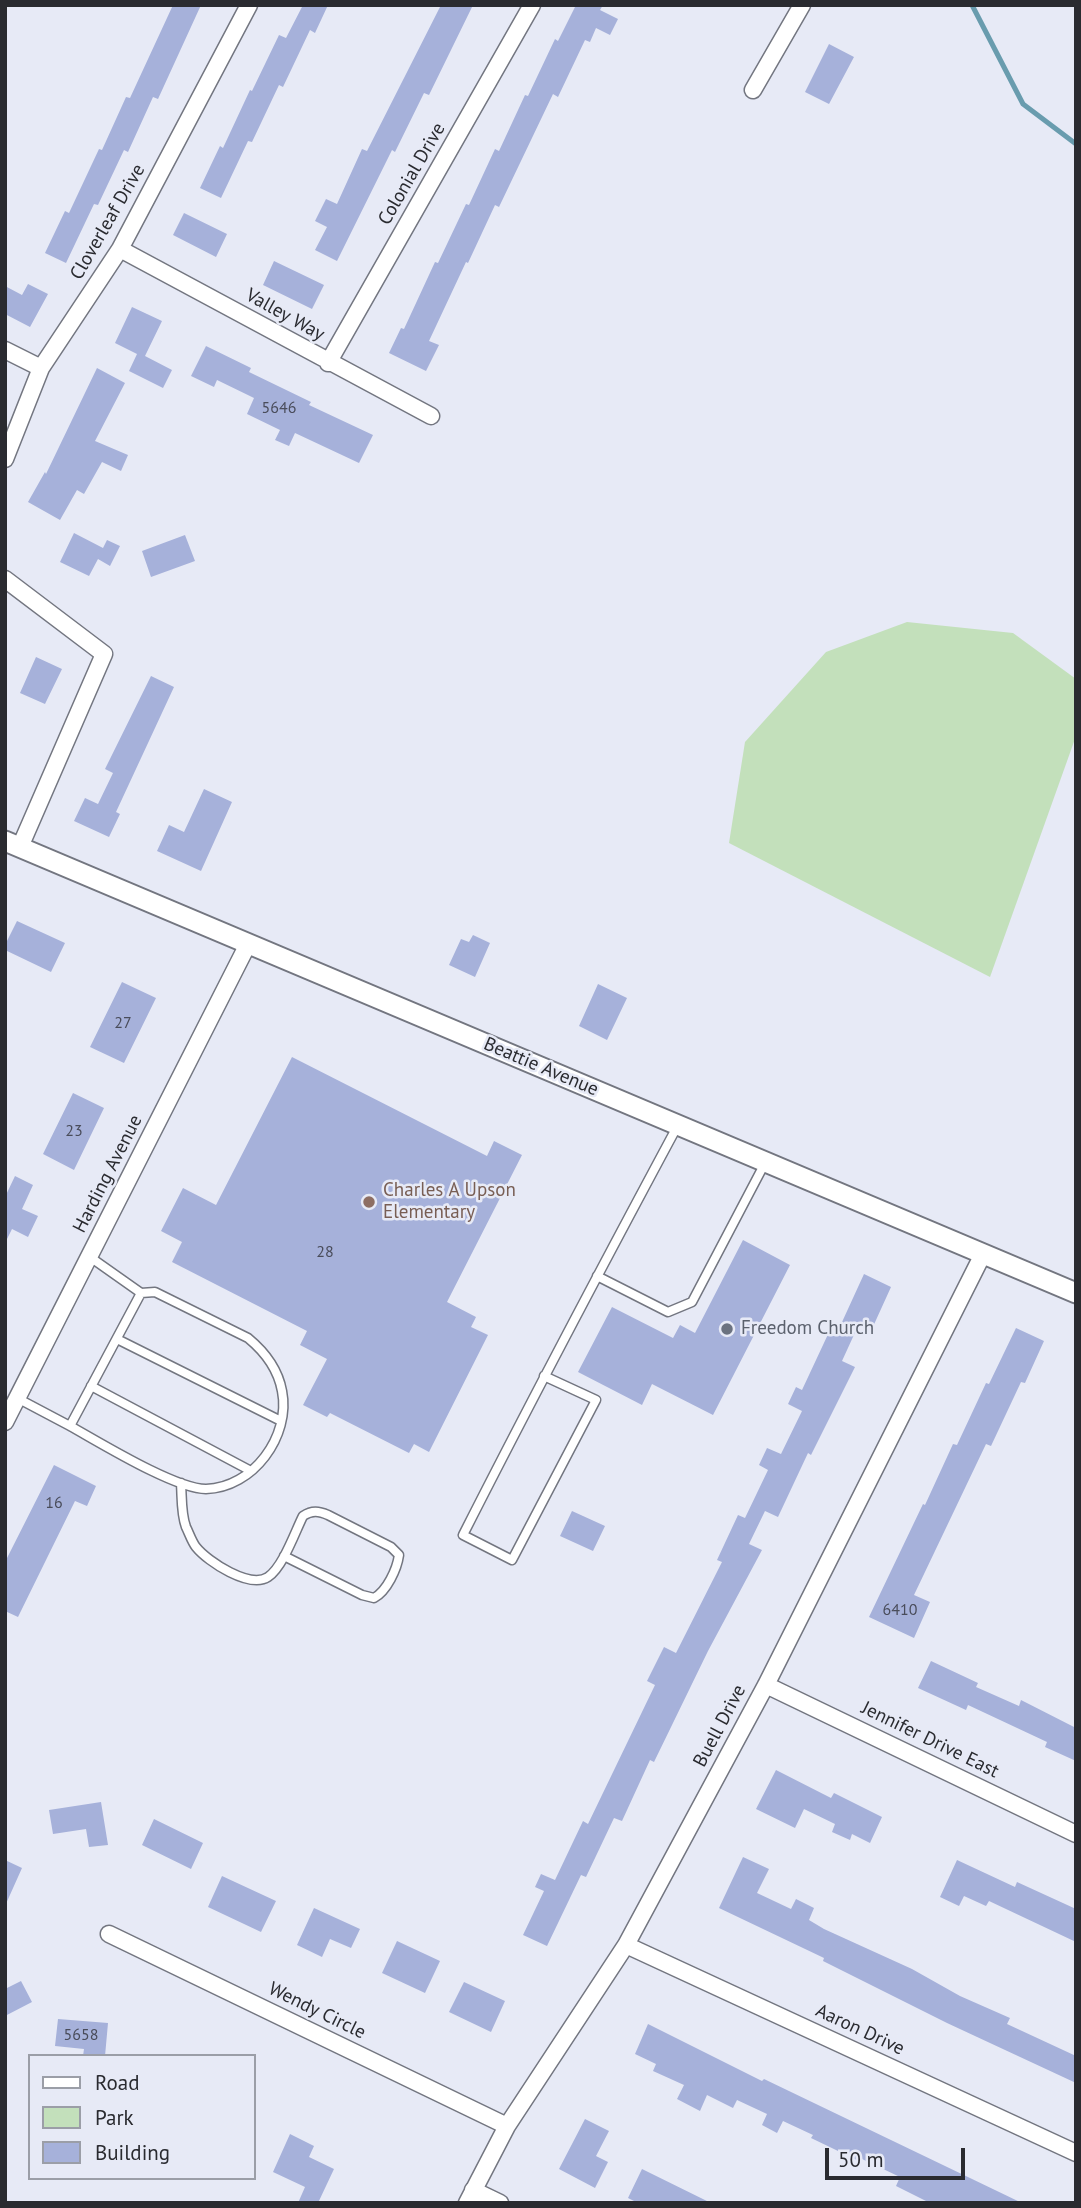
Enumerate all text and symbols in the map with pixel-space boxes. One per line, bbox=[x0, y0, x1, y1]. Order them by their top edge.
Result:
street label: Colonial Drive bbox=[374, 119, 450, 229]
street label: Cloverleaf Drive bbox=[66, 160, 150, 284]
street label: Valley Way bbox=[242, 284, 328, 346]
house number: 5646 bbox=[262, 398, 296, 418]
house number: 27 bbox=[114, 1013, 132, 1033]
street label: Beattie Avenue bbox=[480, 1033, 602, 1101]
street label: Harding Avenue bbox=[69, 1111, 147, 1237]
house number: 23 bbox=[65, 1121, 83, 1141]
place label: Charles A Upson Elementary bbox=[383, 1180, 516, 1224]
marker: Charles A Upson Elementary bbox=[361, 1194, 377, 1210]
house number: 28 bbox=[316, 1242, 334, 1262]
place label: Freedom Church bbox=[741, 1318, 874, 1340]
marker: Freedom Church bbox=[719, 1321, 735, 1337]
house number: 16 bbox=[45, 1493, 63, 1513]
house number: 6410 bbox=[883, 1600, 917, 1620]
street label: Buell Drive bbox=[689, 1681, 751, 1771]
street label: Jennifer Drive East bbox=[858, 1697, 1002, 1783]
street label: Wendy Circle bbox=[265, 1978, 369, 2044]
street label: Aaron Drive bbox=[812, 2000, 908, 2060]
house number: 5658 bbox=[64, 2025, 98, 2045]
legend bbox=[28, 2054, 256, 2180]
text: Road bbox=[95, 2069, 139, 2096]
text: Park bbox=[95, 2104, 134, 2131]
scale bar bbox=[829, 2134, 969, 2178]
text: Building bbox=[95, 2139, 170, 2166]
text: 50 m bbox=[838, 2146, 884, 2173]

